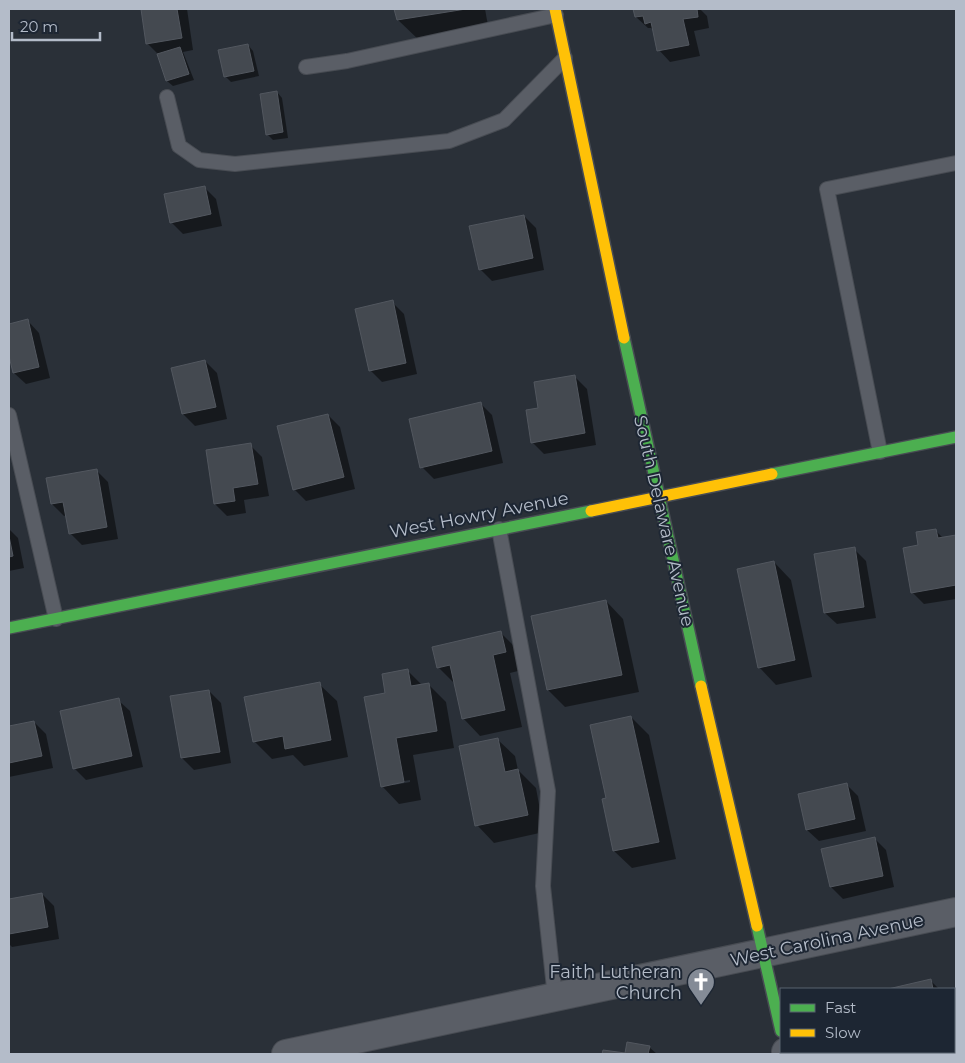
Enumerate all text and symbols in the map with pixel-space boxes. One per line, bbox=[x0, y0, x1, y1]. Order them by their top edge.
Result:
scale bar bbox=[12, 10, 100, 42]
text: 20 m bbox=[20, 17, 58, 36]
street label: South Delaware Avenue bbox=[629, 413, 699, 629]
street label: West Howry Avenue bbox=[388, 487, 570, 543]
street label: West Carolina Avenue bbox=[728, 909, 926, 971]
place label: Faith Lutheran Church bbox=[549, 961, 682, 1004]
church icon: Faith Lutheran Church bbox=[686, 967, 716, 1006]
legend bbox=[780, 988, 955, 1053]
text: Fast bbox=[825, 998, 856, 1017]
text: Slow bbox=[825, 1023, 861, 1042]

